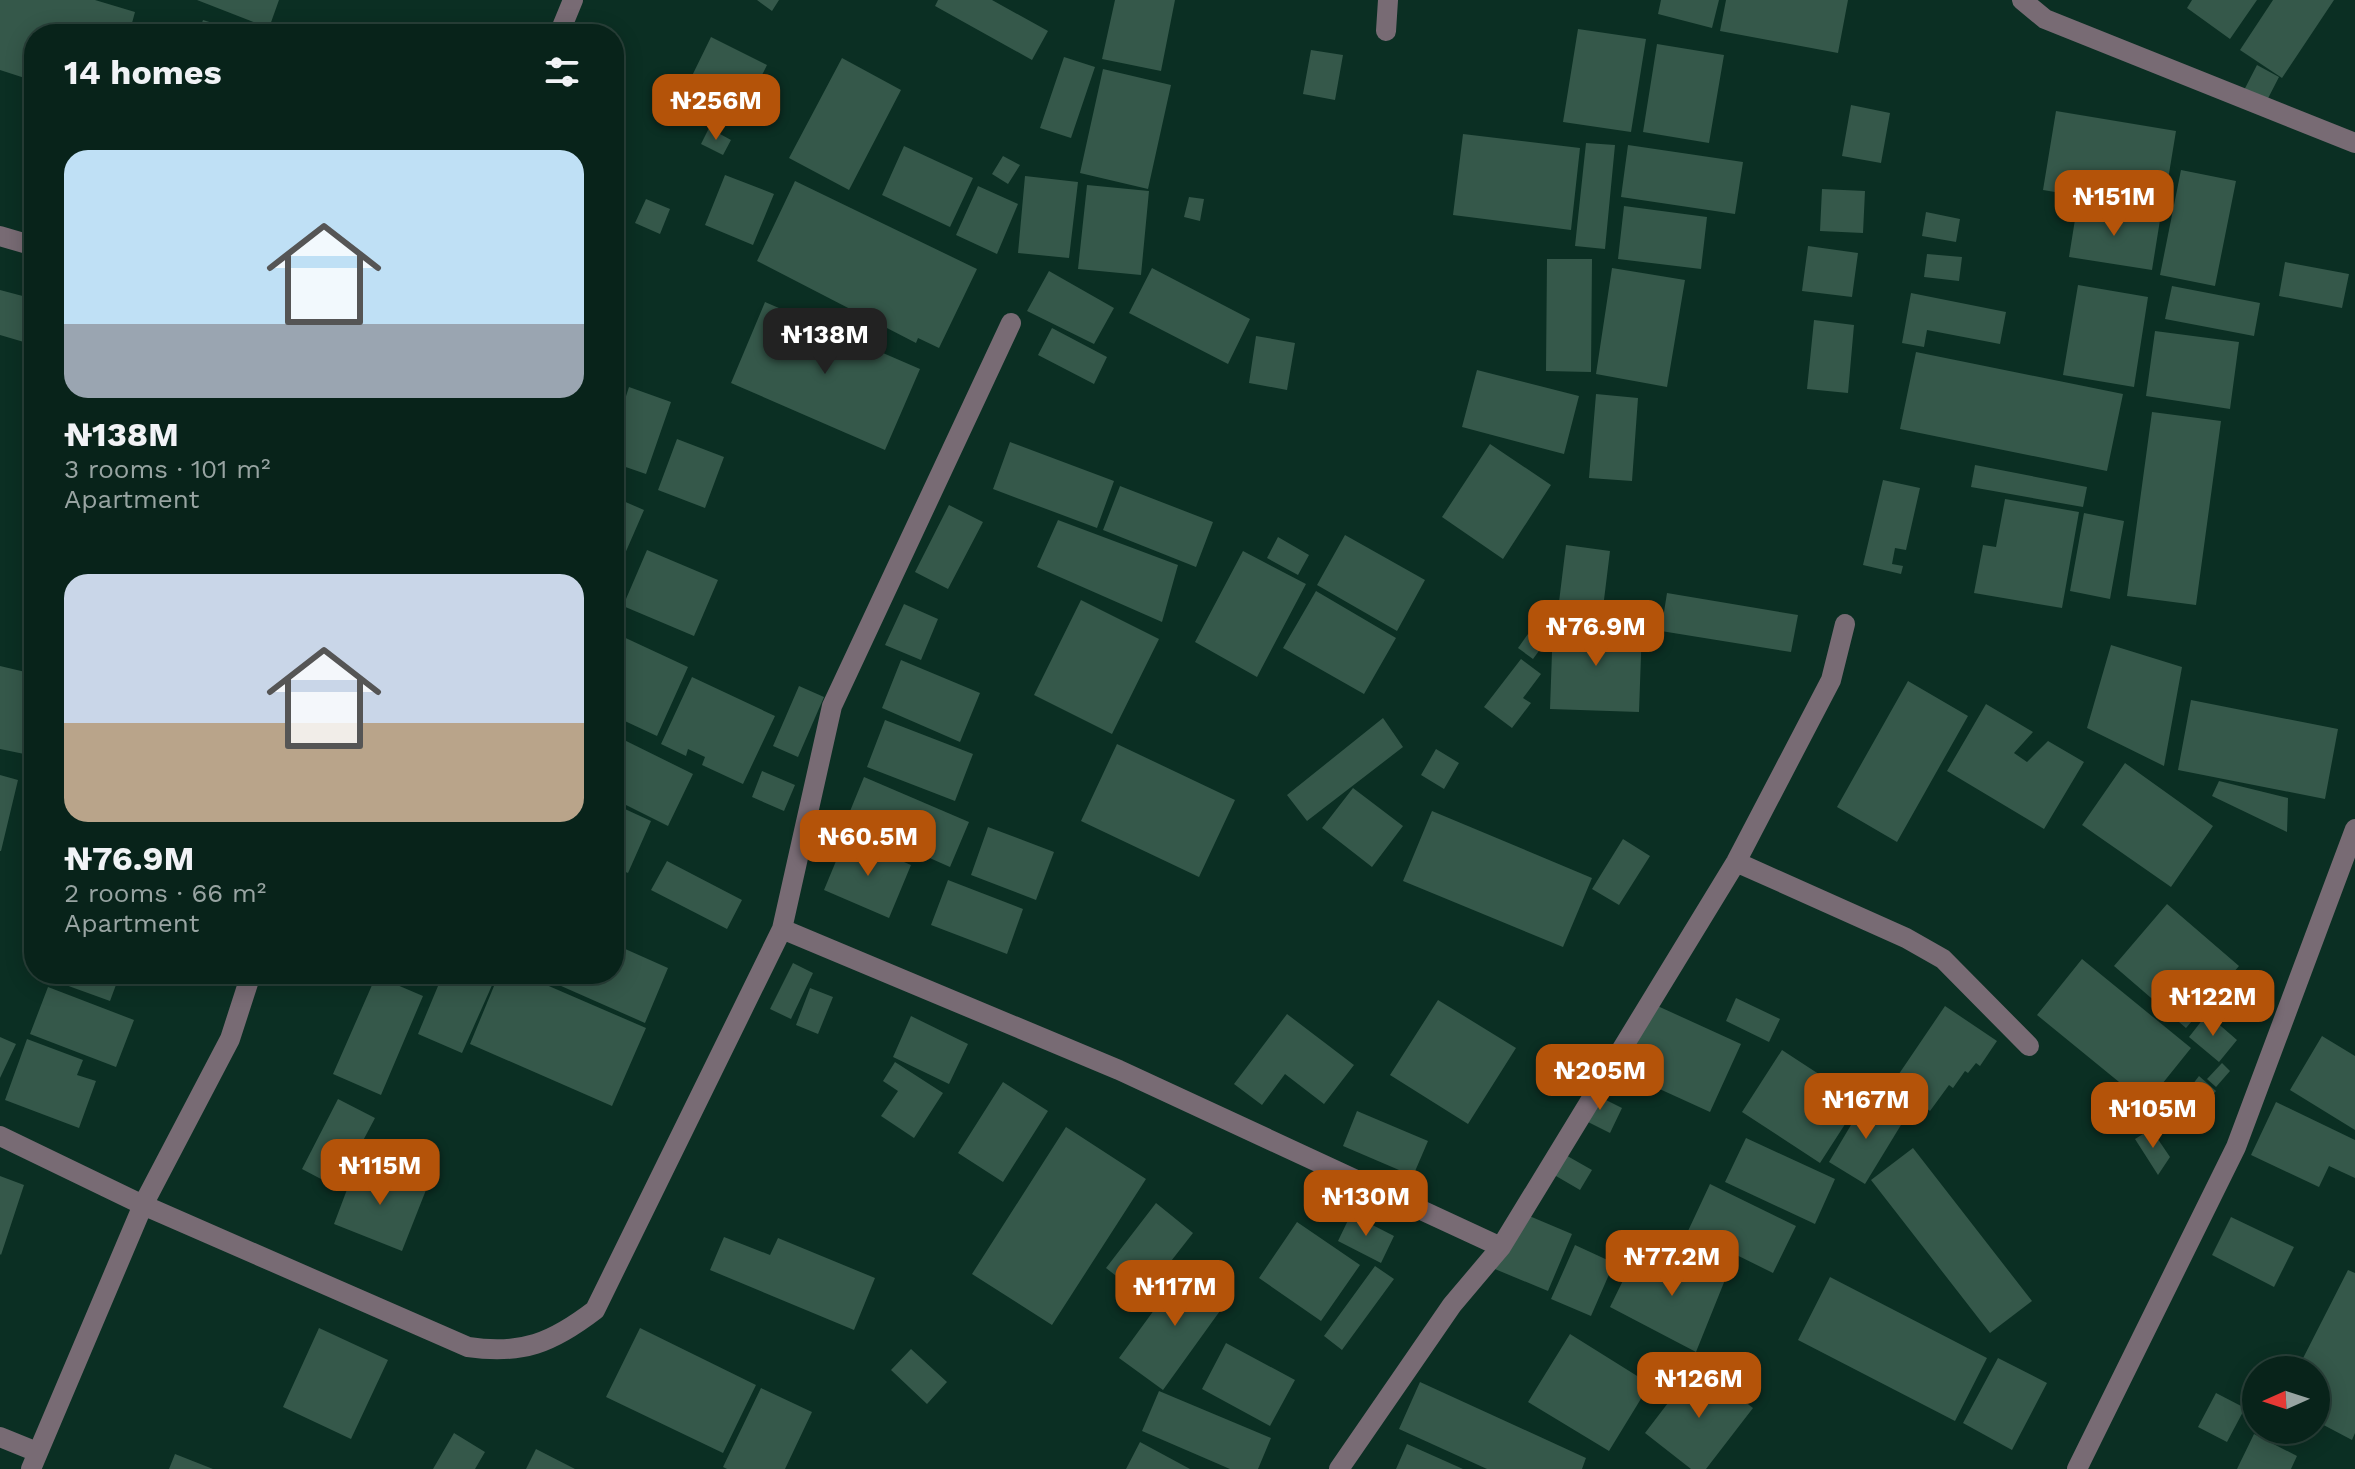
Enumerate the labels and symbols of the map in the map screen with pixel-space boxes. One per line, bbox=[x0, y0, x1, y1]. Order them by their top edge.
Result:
pin: ₦256M bbox=[660, 74, 772, 142]
pin: ₦151M bbox=[2058, 170, 2170, 238]
pin: ₦138M bbox=[769, 308, 881, 376]
pin: ₦76.9M bbox=[1531, 600, 1661, 668]
pin: ₦60.5M bbox=[803, 810, 933, 878]
pin: ₦122M bbox=[2157, 970, 2269, 1038]
pin: ₦205M bbox=[1544, 1044, 1656, 1112]
pin: ₦167M bbox=[1810, 1073, 1922, 1141]
pin: ₦105M bbox=[2097, 1082, 2209, 1150]
pin: ₦115M bbox=[324, 1139, 436, 1207]
pin: ₦130M bbox=[1310, 1170, 1422, 1238]
pin: ₦77.2M bbox=[1607, 1230, 1737, 1298]
pin: ₦117M bbox=[1119, 1260, 1231, 1328]
pin: ₦126M bbox=[1643, 1352, 1755, 1420]
north arrow bbox=[2242, 1356, 2330, 1444]

